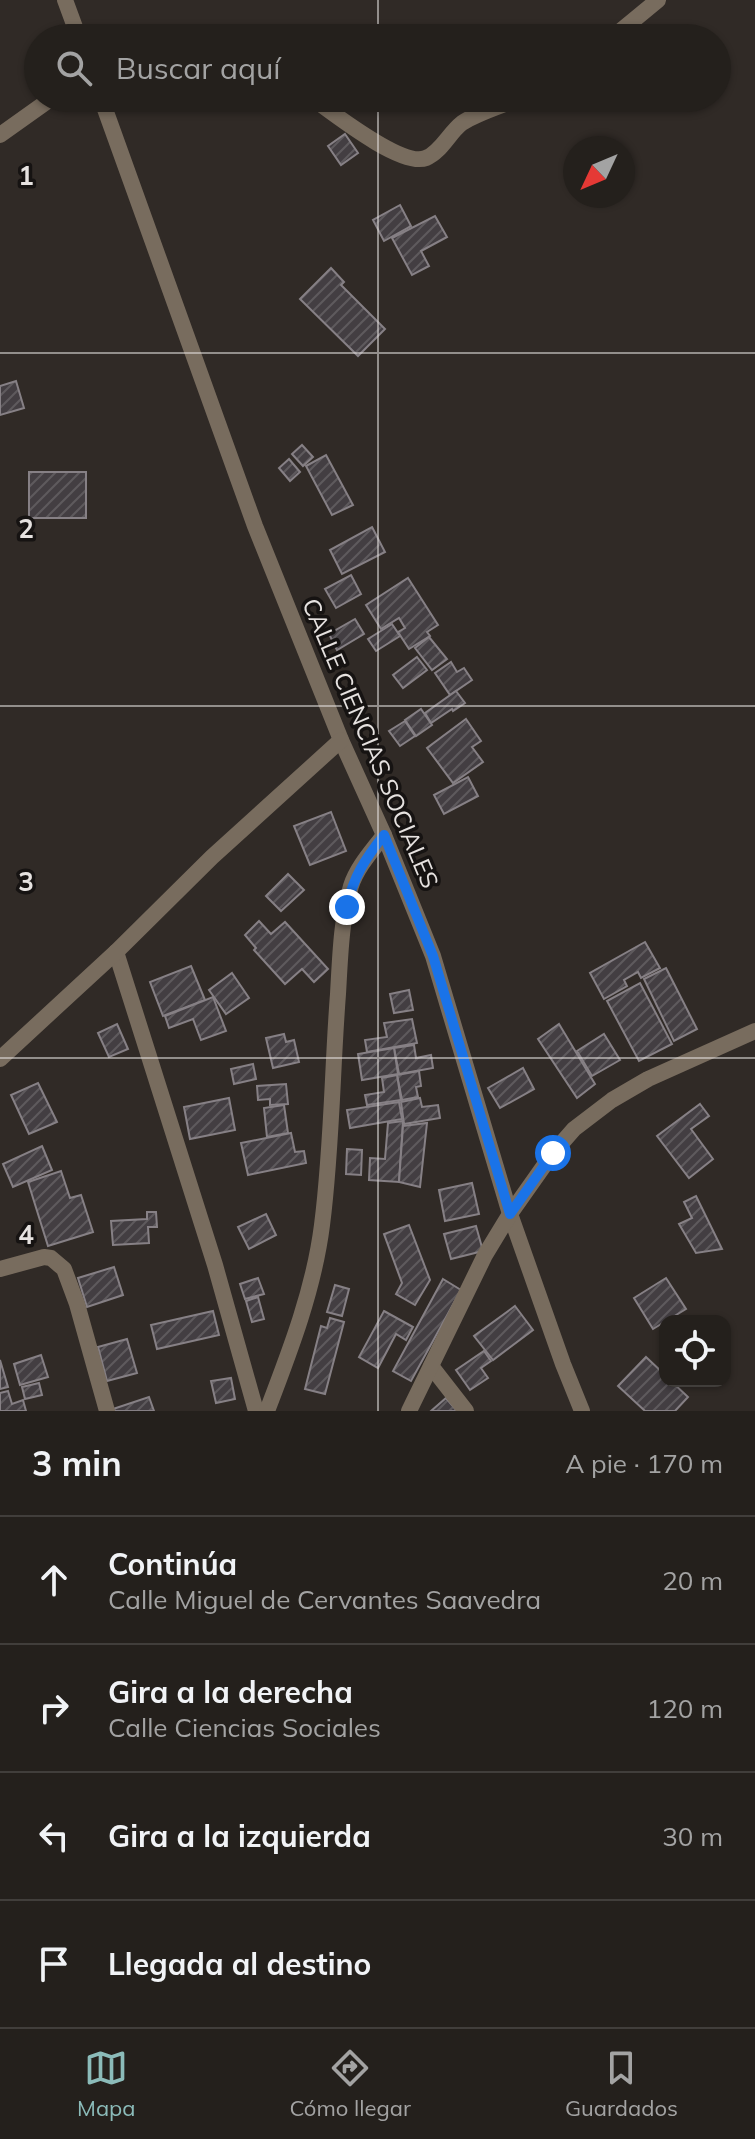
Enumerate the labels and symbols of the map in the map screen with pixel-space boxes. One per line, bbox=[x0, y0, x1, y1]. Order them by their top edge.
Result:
north arrow bbox=[563, 136, 635, 208]
text: 1 bbox=[18, 159, 34, 192]
text: 2 bbox=[18, 512, 34, 545]
street label: CALLE CIENCIAS SOCIALES bbox=[296, 594, 446, 892]
text: 3 bbox=[18, 865, 34, 898]
route end bbox=[329, 889, 365, 925]
route start bbox=[535, 1135, 571, 1171]
text: 4 bbox=[18, 1218, 34, 1251]

